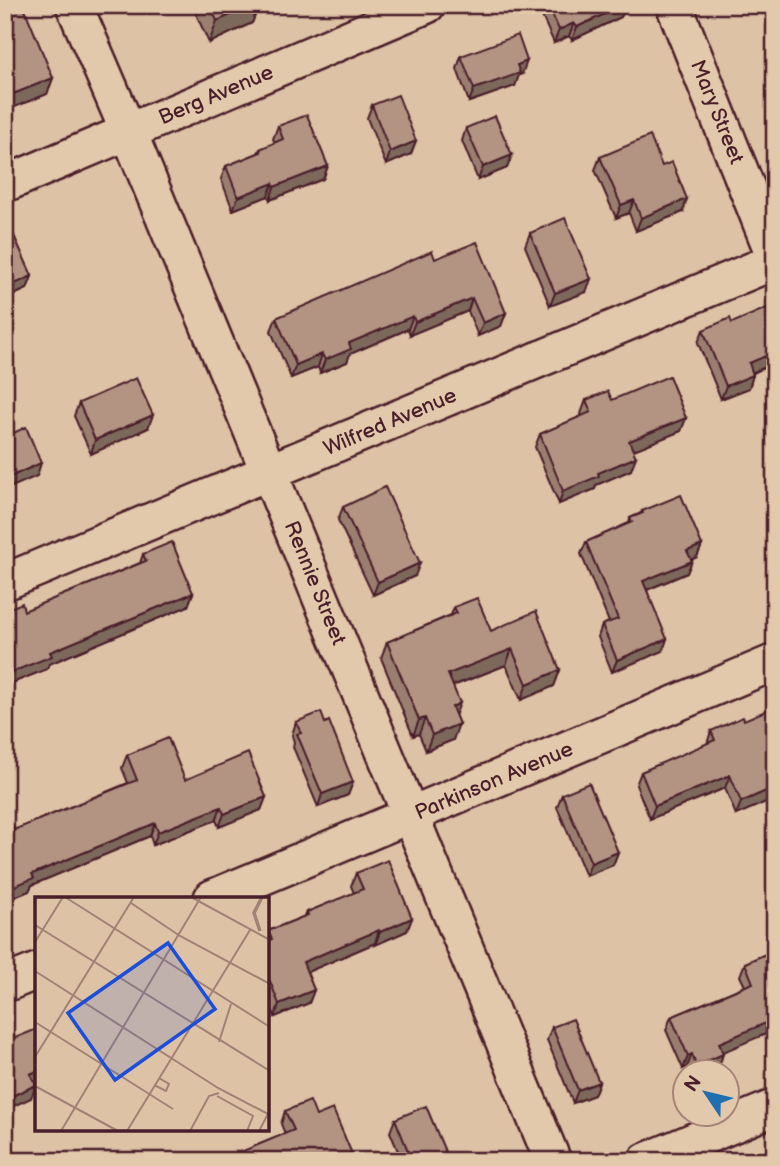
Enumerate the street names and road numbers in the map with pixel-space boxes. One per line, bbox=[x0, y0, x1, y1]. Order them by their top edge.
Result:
street label: Mary Street bbox=[685, 56, 749, 168]
street label: Berg Avenue bbox=[155, 60, 277, 130]
street label: Wilfred Avenue bbox=[320, 383, 460, 461]
street label: Rennie Street bbox=[279, 517, 351, 649]
street label: Parkinson Avenue bbox=[411, 736, 577, 826]

